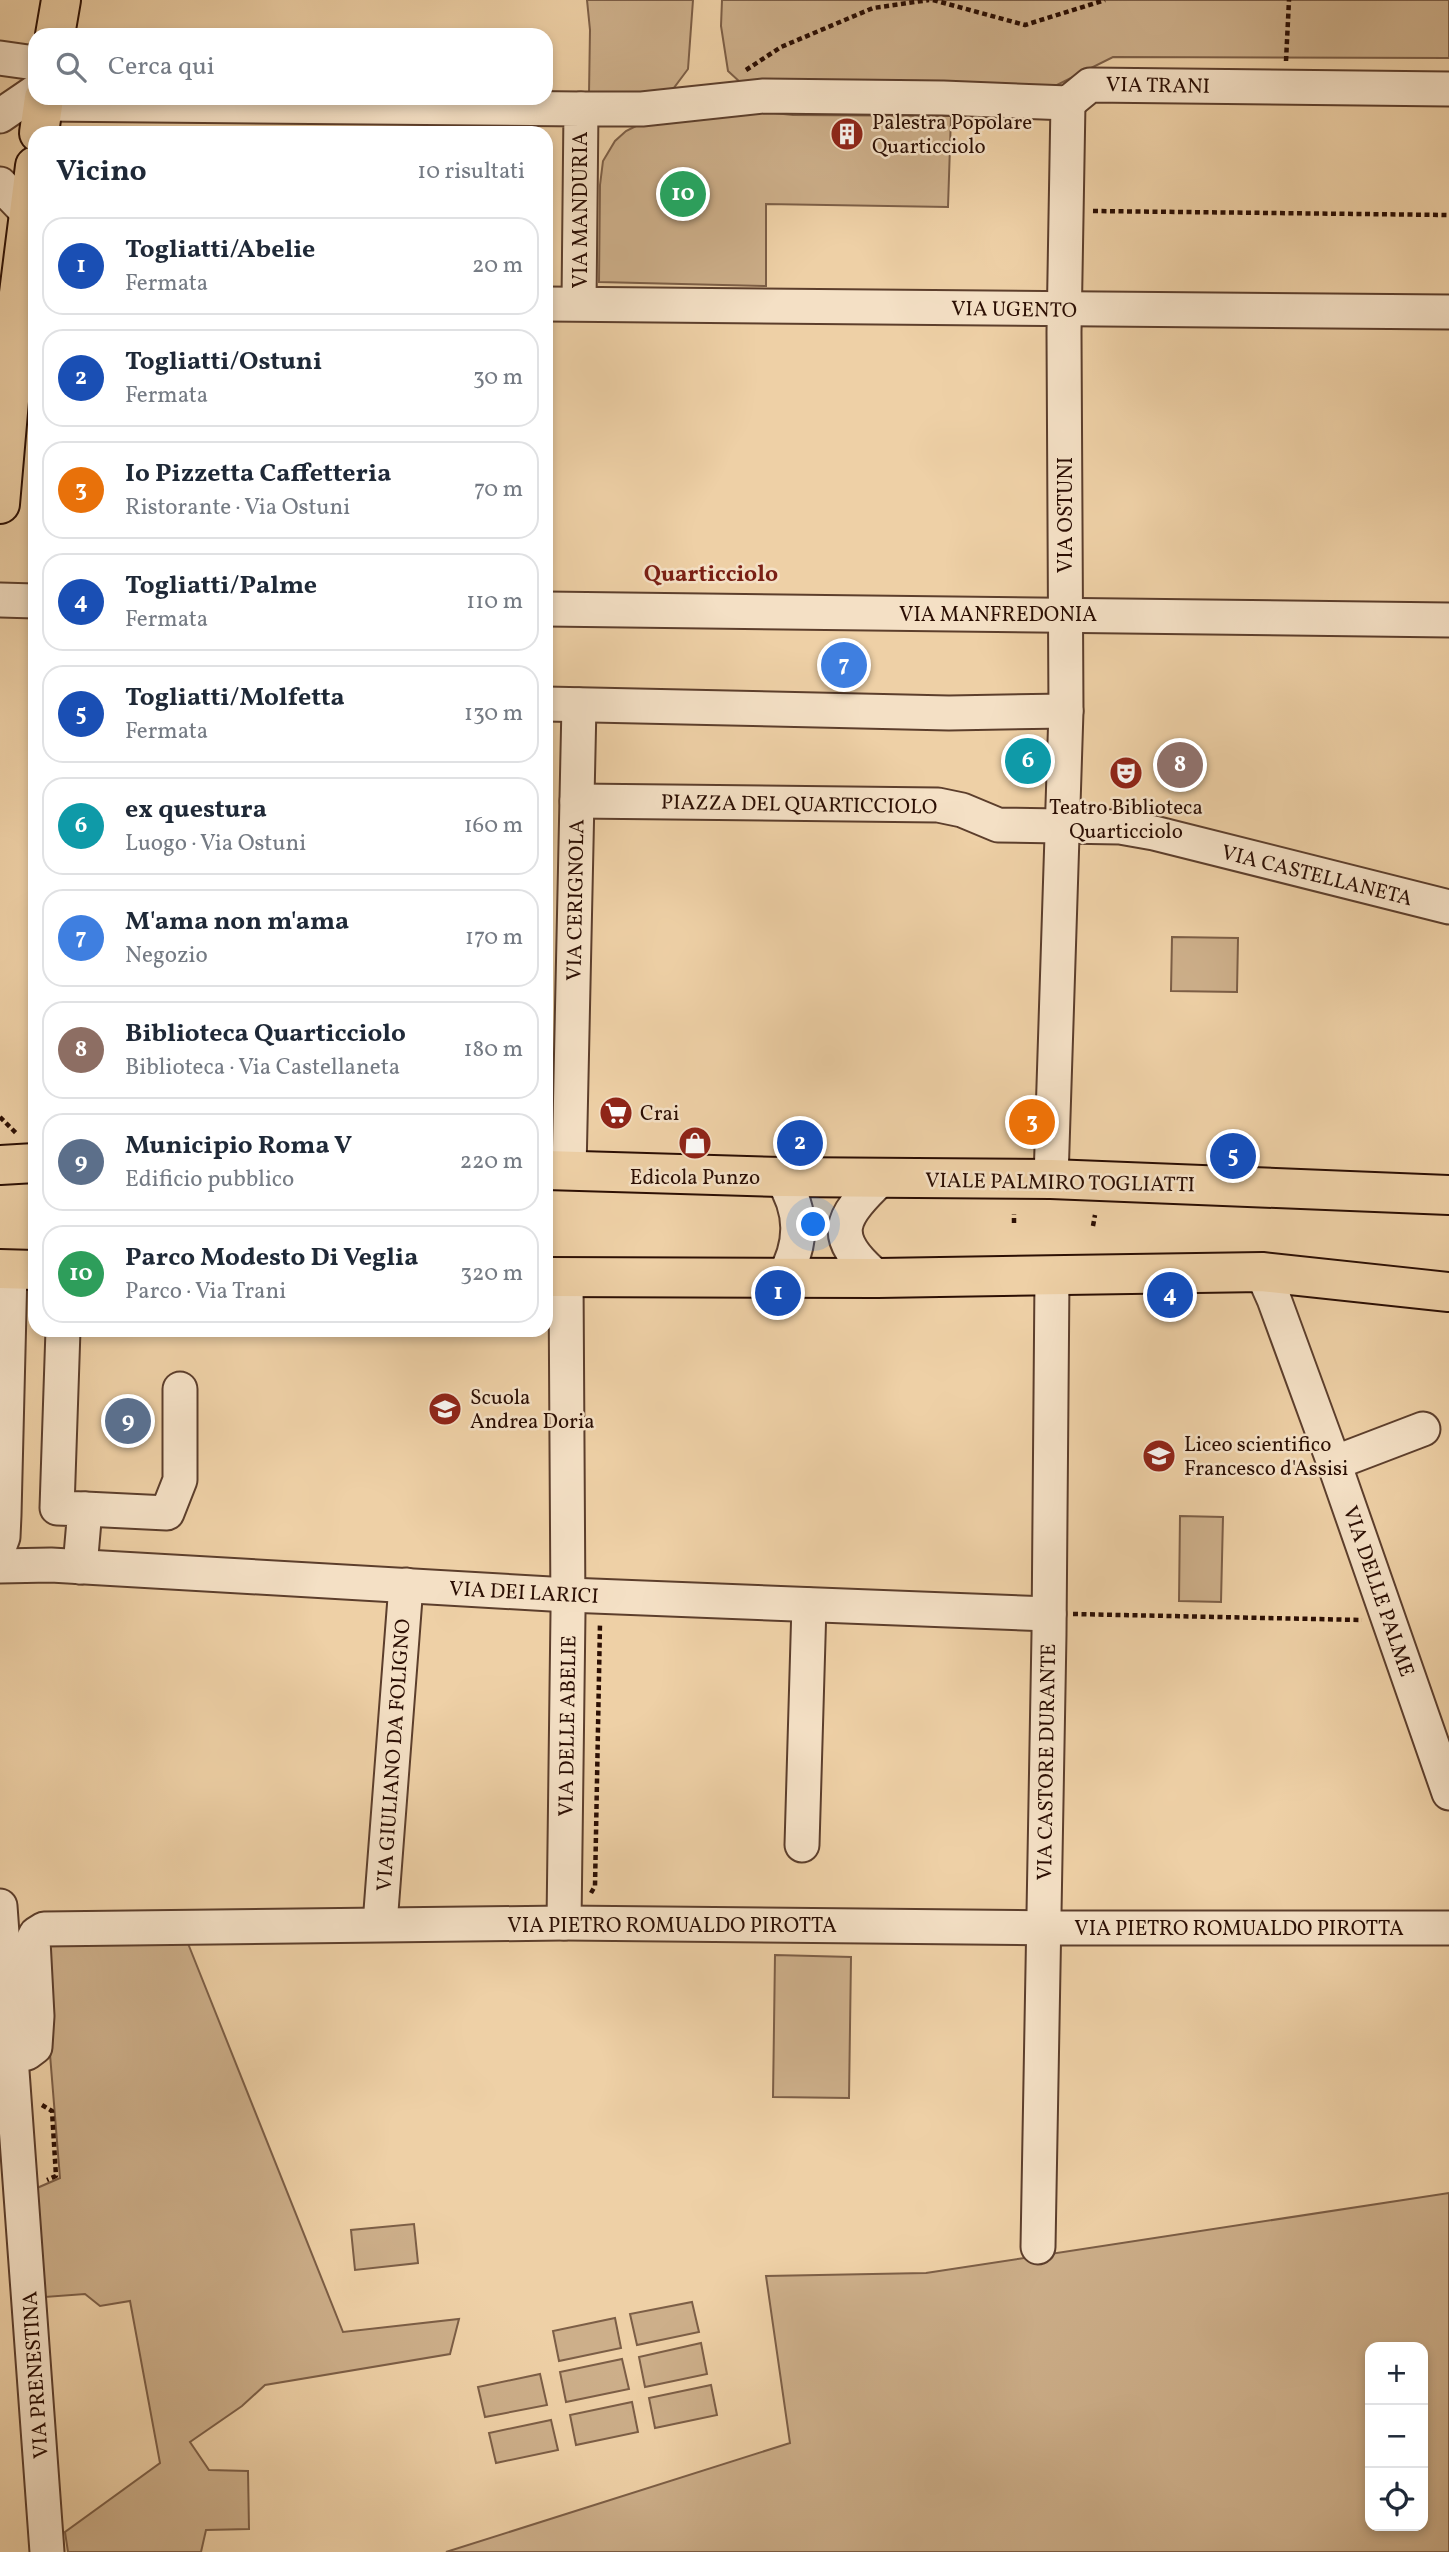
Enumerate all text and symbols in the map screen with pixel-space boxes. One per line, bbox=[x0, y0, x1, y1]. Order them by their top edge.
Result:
search box bbox=[28, 28, 553, 105]
icon: search bbox=[52, 48, 90, 86]
text: Cerca qui bbox=[108, 49, 215, 85]
street label: VIA TRANI bbox=[1106, 71, 1210, 102]
place label: Palestra Popolare Quarticciolo bbox=[872, 109, 1032, 162]
building icon: Palestra Popolare Quarticciolo bbox=[828, 115, 866, 153]
street label: VIA MANDURIA bbox=[567, 131, 596, 288]
text: Vicino bbox=[56, 151, 147, 193]
text: 10 risultati bbox=[417, 156, 525, 188]
pin: 10 bbox=[660, 168, 706, 220]
text: Togliatti/Abelie bbox=[125, 232, 315, 268]
text: 1 bbox=[76, 250, 86, 282]
text: 20 m bbox=[472, 250, 523, 282]
text: Fermata bbox=[125, 268, 208, 300]
street label: VIA UGENTO bbox=[951, 295, 1077, 326]
text: Togliatti/Ostuni bbox=[125, 344, 322, 380]
text: 2 bbox=[75, 362, 87, 394]
text: 30 m bbox=[473, 362, 523, 394]
text: Fermata bbox=[125, 380, 208, 412]
text: Io Pizzetta Caffetteria bbox=[125, 456, 391, 492]
street label: VIA OSTUNI bbox=[1052, 457, 1081, 573]
text: 3 bbox=[75, 474, 87, 506]
text: 70 m bbox=[474, 474, 523, 506]
text: Ristorante · Via Ostuni bbox=[125, 492, 350, 524]
district label: Quarticciolo bbox=[644, 559, 778, 591]
text: Togliatti/Palme bbox=[125, 568, 317, 604]
text: 4 bbox=[74, 586, 88, 618]
text: 110 m bbox=[466, 586, 523, 618]
street label: VIA MANFREDONIA bbox=[899, 601, 1097, 630]
text: Fermata bbox=[125, 604, 208, 636]
pin: 7 bbox=[821, 639, 867, 691]
text: Togliatti/Molfetta bbox=[125, 680, 345, 716]
text: 5 bbox=[75, 698, 87, 730]
text: 130 m bbox=[464, 698, 523, 730]
text: Fermata bbox=[125, 716, 208, 748]
pin: 6 bbox=[1005, 735, 1051, 787]
pin: 8 bbox=[1157, 739, 1203, 791]
theatre icon: Teatro Biblioteca Quarticciolo bbox=[1107, 754, 1145, 792]
street label: PIAZZA DEL QUARTICCIOLO bbox=[661, 789, 937, 822]
text: ex questura bbox=[125, 792, 267, 828]
place label: Teatro Biblioteca Quarticciolo bbox=[1049, 794, 1203, 847]
text: 6 bbox=[75, 810, 87, 842]
text: 160 m bbox=[464, 810, 523, 842]
street label: VIA CERIGNOLA bbox=[561, 819, 592, 981]
text: Luogo · Via Ostuni bbox=[125, 828, 306, 860]
street label: VIA CASTELLANETA bbox=[1218, 839, 1415, 914]
text: M'ama non m'ama bbox=[125, 904, 349, 940]
text: 7 bbox=[76, 922, 87, 954]
text: 170 m bbox=[465, 922, 523, 954]
text: Negozio bbox=[125, 940, 208, 972]
text: Biblioteca Quarticciolo bbox=[125, 1016, 406, 1052]
text: 8 bbox=[75, 1034, 87, 1066]
text: 180 m bbox=[464, 1034, 523, 1066]
text: Biblioteca · Via Castellaneta bbox=[125, 1052, 400, 1084]
supermarket icon: Crai bbox=[597, 1094, 635, 1132]
pin: 3 bbox=[1009, 1096, 1055, 1148]
place label: Crai bbox=[640, 1100, 679, 1129]
pin: 2 bbox=[777, 1117, 823, 1169]
shop icon: Edicola Punzo bbox=[676, 1124, 714, 1162]
text: Municipio Roma V bbox=[125, 1128, 352, 1164]
pin: 5 bbox=[1210, 1130, 1256, 1182]
text: 9 bbox=[75, 1146, 87, 1178]
text: 220 m bbox=[460, 1146, 523, 1178]
text: Edificio pubblico bbox=[125, 1164, 294, 1196]
place label: Edicola Punzo bbox=[630, 1164, 760, 1193]
street label: VIALE PALMIRO TOGLIATTI bbox=[925, 1167, 1195, 1200]
your location bbox=[796, 1207, 830, 1241]
text: Parco Modesto Di Veglia bbox=[125, 1240, 418, 1276]
text: 10 bbox=[69, 1258, 93, 1290]
text: 320 m bbox=[460, 1258, 523, 1290]
pin: 1 bbox=[755, 1267, 801, 1319]
pin: 4 bbox=[1147, 1269, 1193, 1321]
text: Parco · Via Trani bbox=[125, 1276, 286, 1308]
place label: Scuola Andrea Doria bbox=[470, 1384, 595, 1437]
school or university icon: Scuola Andrea Doria bbox=[426, 1390, 464, 1428]
pin: 9 bbox=[105, 1395, 151, 1447]
place label: Liceo scientifico Francesco d'Assisi bbox=[1184, 1431, 1348, 1484]
school or university icon: Liceo scientifico Francesco d'Assisi bbox=[1140, 1437, 1178, 1475]
street label: VIA DELLE PALME bbox=[1335, 1502, 1420, 1681]
street label: VIA DEI LARICI bbox=[448, 1575, 600, 1612]
street label: VIA GIULIANO DA FOLIGNO bbox=[370, 1618, 418, 1892]
street label: VIA DELLE ABELIE bbox=[552, 1635, 585, 1817]
street label: VIA CASTORE DURANTE bbox=[1031, 1643, 1064, 1881]
street label: VIA PIETRO ROMUALDO PIROTTA bbox=[507, 1912, 837, 1941]
street label: VIA PIETRO ROMUALDO PIROTTA bbox=[1074, 1915, 1404, 1944]
street label: VIA PRENESTINA bbox=[16, 2290, 57, 2460]
map controls bbox=[1365, 2342, 1428, 2531]
button: + bbox=[1365, 2342, 1428, 2405]
button: − bbox=[1365, 2405, 1428, 2468]
button: locate bbox=[1365, 2468, 1428, 2531]

